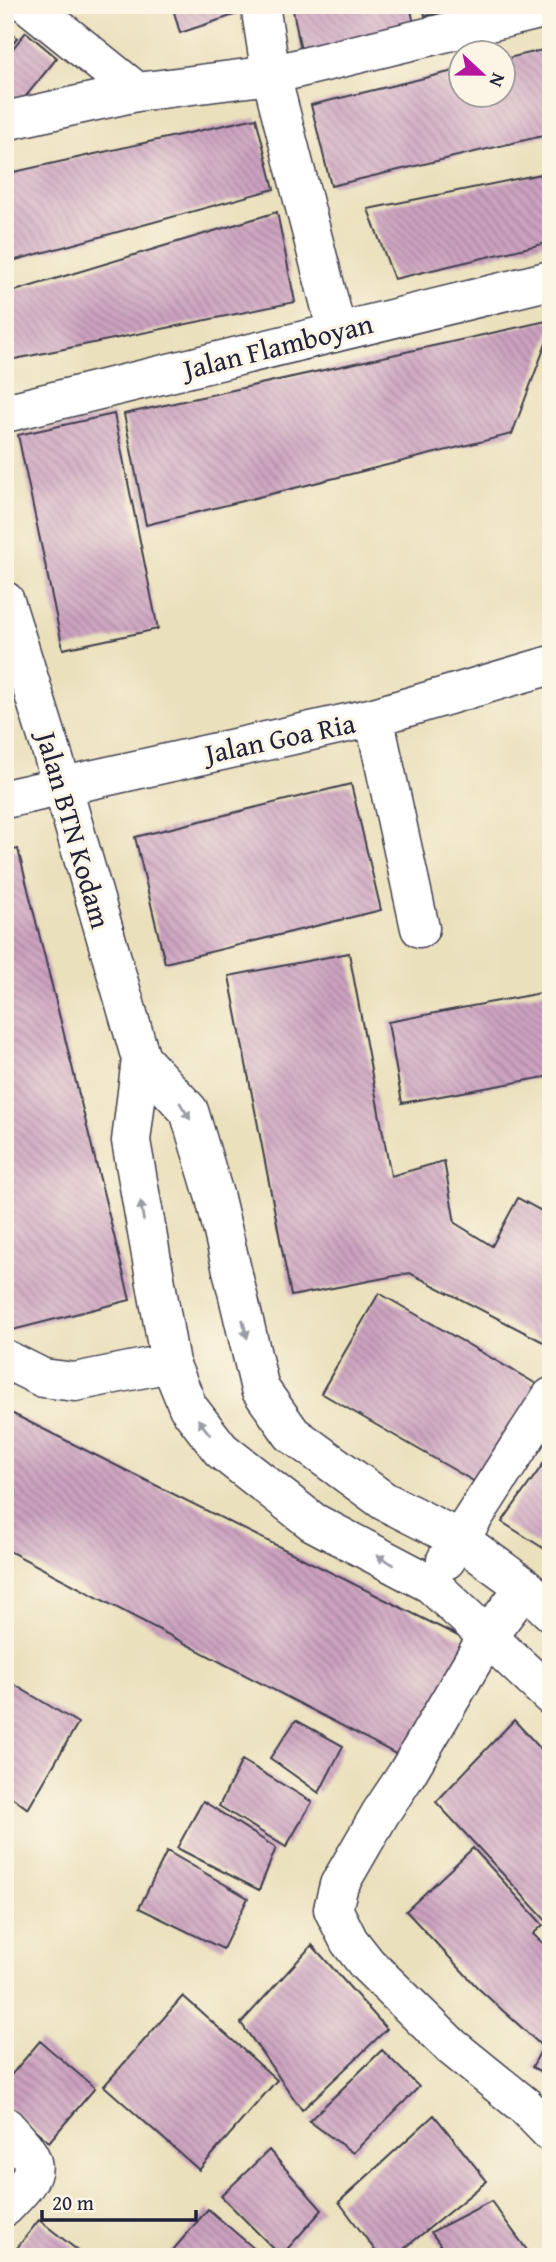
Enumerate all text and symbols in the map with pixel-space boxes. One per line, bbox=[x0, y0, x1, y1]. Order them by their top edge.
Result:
north arrow bbox=[448, 38, 518, 108]
text: N bbox=[482, 69, 513, 92]
street label: Jalan Flamboyan bbox=[176, 302, 377, 390]
street label: Jalan Goa Ria bbox=[198, 701, 359, 774]
street label: Jalan BTN Kodam bbox=[26, 724, 122, 933]
one-way arrow bbox=[179, 1101, 192, 1120]
one-way arrow bbox=[136, 1200, 147, 1222]
one-way arrow bbox=[240, 1318, 251, 1340]
one-way arrow bbox=[197, 1418, 211, 1436]
one-way arrow bbox=[375, 1554, 395, 1566]
scale bar bbox=[42, 2178, 196, 2222]
text: 20 m bbox=[52, 2187, 94, 2218]

